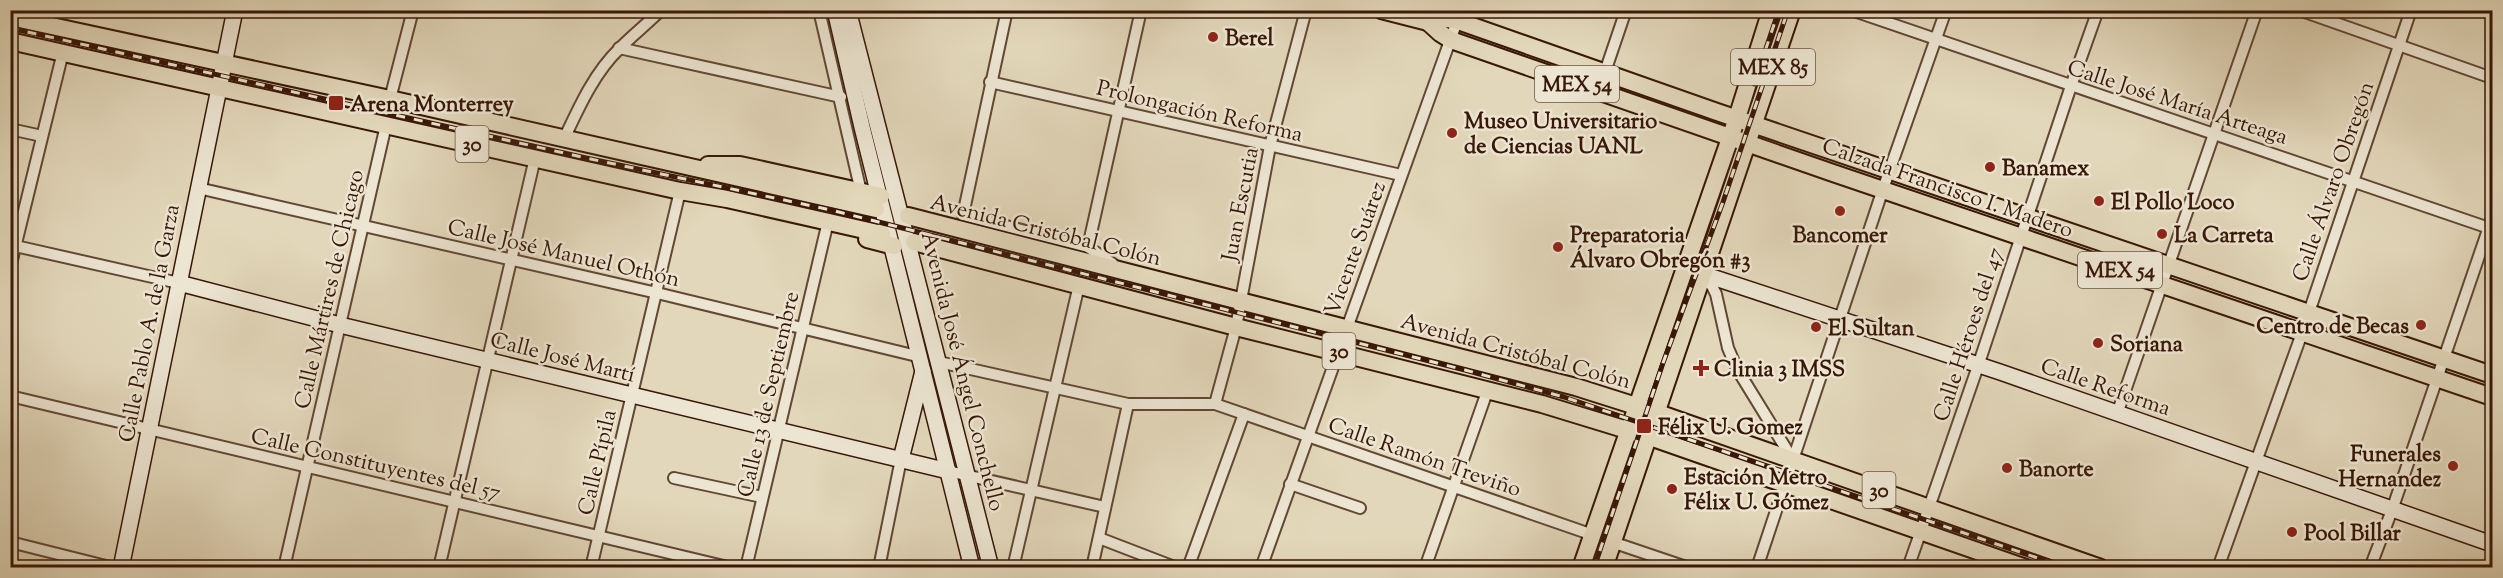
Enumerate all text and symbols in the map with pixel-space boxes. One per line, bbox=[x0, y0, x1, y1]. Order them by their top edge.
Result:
place label: Berel bbox=[1225, 24, 1275, 56]
marker: Berel bbox=[1206, 30, 1220, 44]
road number: MEX 85 bbox=[1731, 49, 1815, 85]
street label: Calle José María Arteaga bbox=[2063, 53, 2291, 155]
road number: MEX 54 bbox=[1535, 66, 1619, 102]
street label: Prolongación Reforma bbox=[1093, 74, 1306, 152]
street label: Calle Álvaro Obregón bbox=[2285, 77, 2384, 286]
place label: Arena Monterrey bbox=[350, 90, 514, 122]
marker: Arena Monterrey bbox=[327, 94, 345, 112]
place label: Museo Universitario de Ciencias UANL bbox=[1464, 107, 1657, 164]
road number: 30 bbox=[456, 126, 488, 162]
marker: Museo Universitario de Ciencias UANL bbox=[1445, 126, 1459, 140]
street label: Calzada Francisco I. Madero bbox=[1817, 132, 2077, 248]
street label: Juan Escutia bbox=[1215, 145, 1269, 265]
place label: Banamex bbox=[2002, 154, 2089, 186]
marker: Banamex bbox=[1983, 160, 1997, 174]
street label: Calle Mártires de Chicago bbox=[288, 167, 374, 413]
street label: Vicente Suárez bbox=[1318, 178, 1396, 321]
street label: Avenida Cristóbal Colón bbox=[926, 188, 1164, 276]
place label: El Pollo Loco bbox=[2111, 188, 2235, 220]
marker: El Pollo Loco bbox=[2092, 194, 2106, 208]
street label: Calle Pablo A. de la Garza bbox=[112, 202, 190, 445]
marker: Bancomer bbox=[1833, 204, 1847, 218]
street label: Calle José Manuel Othón bbox=[444, 213, 683, 297]
place label: Preparatoria Álvaro Obregón #3 bbox=[1570, 221, 1750, 278]
place label: Bancomer bbox=[1792, 221, 1888, 253]
place label: La Carreta bbox=[2174, 221, 2275, 253]
marker: La Carreta bbox=[2155, 227, 2169, 241]
street label: Avenida José Ángel Conchello bbox=[911, 228, 1012, 515]
marker: Preparatoria Álvaro Obregón #3 bbox=[1551, 240, 1565, 254]
street label: Calle Héroes del 47 bbox=[1927, 244, 2013, 426]
road number: MEX 54 bbox=[2078, 252, 2162, 288]
street label: Calle 13 de Septiembre bbox=[731, 289, 809, 501]
street label: Avenida Cristóbal Colón bbox=[1397, 307, 1634, 399]
place label: Centro de Becas bbox=[2256, 312, 2409, 344]
place label: El Sultan bbox=[1828, 314, 1914, 346]
marker: Centro de Becas bbox=[2414, 318, 2428, 332]
marker: El Sultan bbox=[1809, 320, 1823, 334]
street label: Calle José Martí bbox=[486, 325, 638, 392]
place label: Soriana bbox=[2110, 330, 2184, 362]
road number: 30 bbox=[1322, 333, 1356, 369]
marker: Soriana bbox=[2091, 336, 2105, 350]
street label: Calle Reforma bbox=[2036, 352, 2174, 426]
place label: Clinia 3 IMSS bbox=[1714, 355, 1845, 387]
marker: Clinia 3 IMSS bbox=[1692, 359, 1710, 377]
street label: Calle Pípila bbox=[571, 407, 627, 519]
street label: Calle Ramón Treviño bbox=[1323, 411, 1525, 507]
place label: Félix U. Gomez bbox=[1658, 413, 1804, 445]
marker: Félix U. Gomez bbox=[1635, 417, 1653, 435]
street label: Calle Constituyentes del 57 bbox=[247, 422, 503, 510]
place label: Funerales Hernandez bbox=[2338, 440, 2442, 497]
place label: Banorte bbox=[2019, 455, 2094, 487]
marker: Funerales Hernandez bbox=[2446, 459, 2460, 473]
marker: Banorte bbox=[2000, 461, 2014, 475]
place label: Estación Metro Félix U. Gómez bbox=[1684, 463, 1830, 520]
road number: 30 bbox=[1862, 472, 1896, 508]
marker: Estación Metro Félix U. Gómez bbox=[1665, 482, 1679, 496]
place label: Pool Billar bbox=[2304, 519, 2401, 551]
marker: Pool Billar bbox=[2285, 525, 2299, 539]

